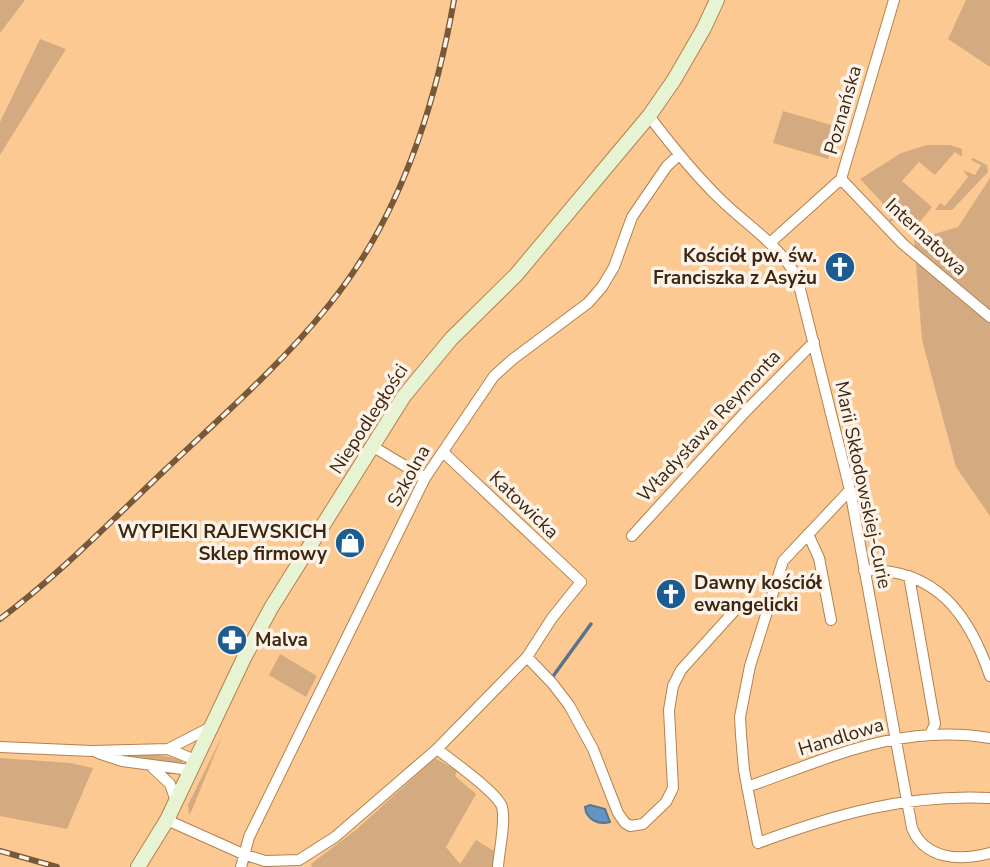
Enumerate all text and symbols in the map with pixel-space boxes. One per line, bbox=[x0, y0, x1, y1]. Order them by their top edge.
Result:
street label: Poznańska bbox=[818, 63, 868, 157]
street label: Internatowa bbox=[880, 192, 972, 282]
place label: Kościół pw. św. Franciszka z Asyżu bbox=[653, 243, 817, 291]
church icon: Kościół pw. św. Franciszka z Asyżu bbox=[823, 250, 857, 284]
street label: Władysława Reymonta bbox=[632, 344, 786, 508]
street label: Niepodległości bbox=[324, 359, 414, 479]
street label: Marii Skłodowskiej-Curie bbox=[828, 379, 898, 591]
street label: Szkolna bbox=[381, 440, 437, 512]
street label: Katowicka bbox=[483, 465, 565, 545]
place label: WYPIEKI RAJEWSKICH Sklep firmowy bbox=[117, 519, 328, 567]
shop icon: WYPIEKI RAJEWSKICH Sklep firmowy bbox=[333, 526, 367, 560]
place label: Dawny kościół ewangelicki bbox=[694, 570, 822, 618]
church icon: Dawny kościół ewangelicki bbox=[654, 577, 688, 611]
pharmacy icon: Malva bbox=[215, 623, 249, 657]
place label: Malva bbox=[255, 627, 308, 653]
street label: Handlowa bbox=[795, 712, 887, 762]

